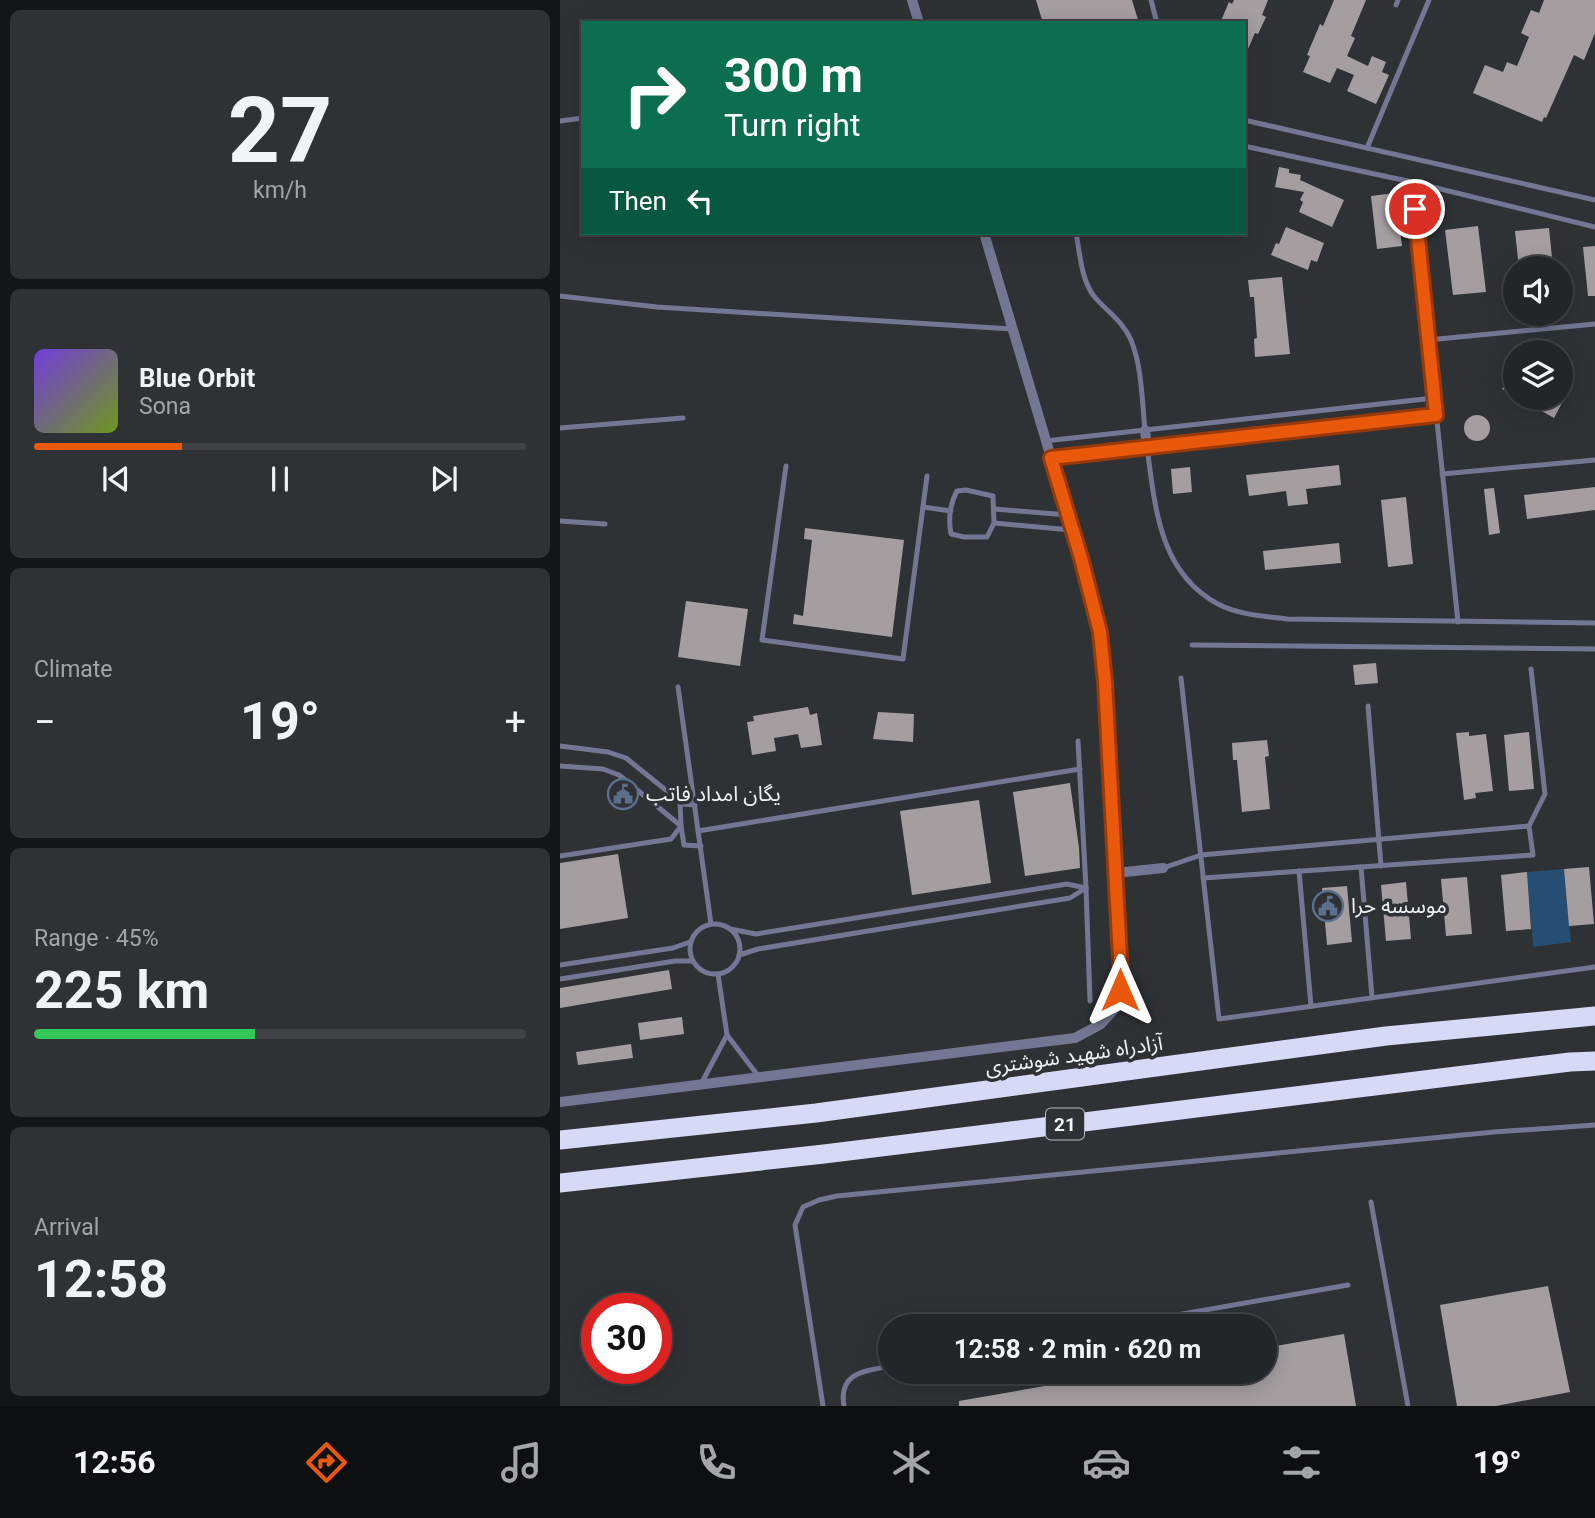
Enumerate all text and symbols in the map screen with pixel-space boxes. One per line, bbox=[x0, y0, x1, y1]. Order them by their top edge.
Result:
text: 300 m bbox=[724, 47, 863, 104]
icon: right bbox=[609, 49, 700, 140]
text: 27 bbox=[228, 78, 332, 184]
text: Turn right bbox=[724, 106, 860, 144]
text: km/h bbox=[253, 177, 307, 204]
pin bbox=[1385, 179, 1445, 239]
icon: left bbox=[681, 182, 719, 220]
text: Then bbox=[609, 186, 667, 216]
icon: arrive bbox=[1396, 190, 1434, 228]
map controls bbox=[1503, 256, 1573, 410]
button: sound bbox=[1503, 256, 1573, 326]
button: layers bbox=[1503, 340, 1573, 410]
text: Blue Orbit bbox=[139, 363, 255, 393]
text: Sona bbox=[139, 393, 191, 420]
icon: previous bbox=[97, 460, 135, 498]
icon: pause bbox=[261, 460, 299, 498]
icon: next bbox=[425, 460, 463, 498]
text: Climate bbox=[34, 656, 113, 683]
text: 19° bbox=[240, 691, 320, 752]
text: − bbox=[34, 700, 56, 744]
text: + bbox=[504, 700, 526, 744]
public building icon: یگان امداد فاتب bbox=[606, 777, 640, 811]
place label: یگان امداد فاتب bbox=[646, 782, 781, 806]
public building icon: موسسه حرا bbox=[1311, 889, 1345, 923]
place label: موسسه حرا bbox=[1351, 894, 1447, 918]
text: Range · 45% bbox=[34, 925, 159, 952]
position arrow bbox=[1083, 953, 1157, 1027]
text: 225 km bbox=[34, 960, 209, 1021]
street label: آزادراه شهید شوشتری bbox=[984, 1031, 1165, 1079]
road number: 21 bbox=[1046, 1108, 1084, 1140]
text: Arrival bbox=[34, 1214, 99, 1241]
text: 12:58 bbox=[34, 1249, 168, 1310]
speed limit sign: 30 bbox=[581, 1293, 672, 1384]
text: 12:58 · 2 min · 620 m bbox=[954, 1334, 1201, 1364]
icon: directions bbox=[302, 1438, 351, 1487]
icon: music bbox=[497, 1438, 546, 1487]
icon: phone bbox=[692, 1438, 741, 1487]
icon: climate bbox=[887, 1438, 936, 1487]
icon: car bbox=[1082, 1438, 1131, 1487]
icon: filters bbox=[1277, 1438, 1326, 1487]
text: 12:56 bbox=[73, 1443, 156, 1481]
text: 19° bbox=[1473, 1443, 1522, 1481]

